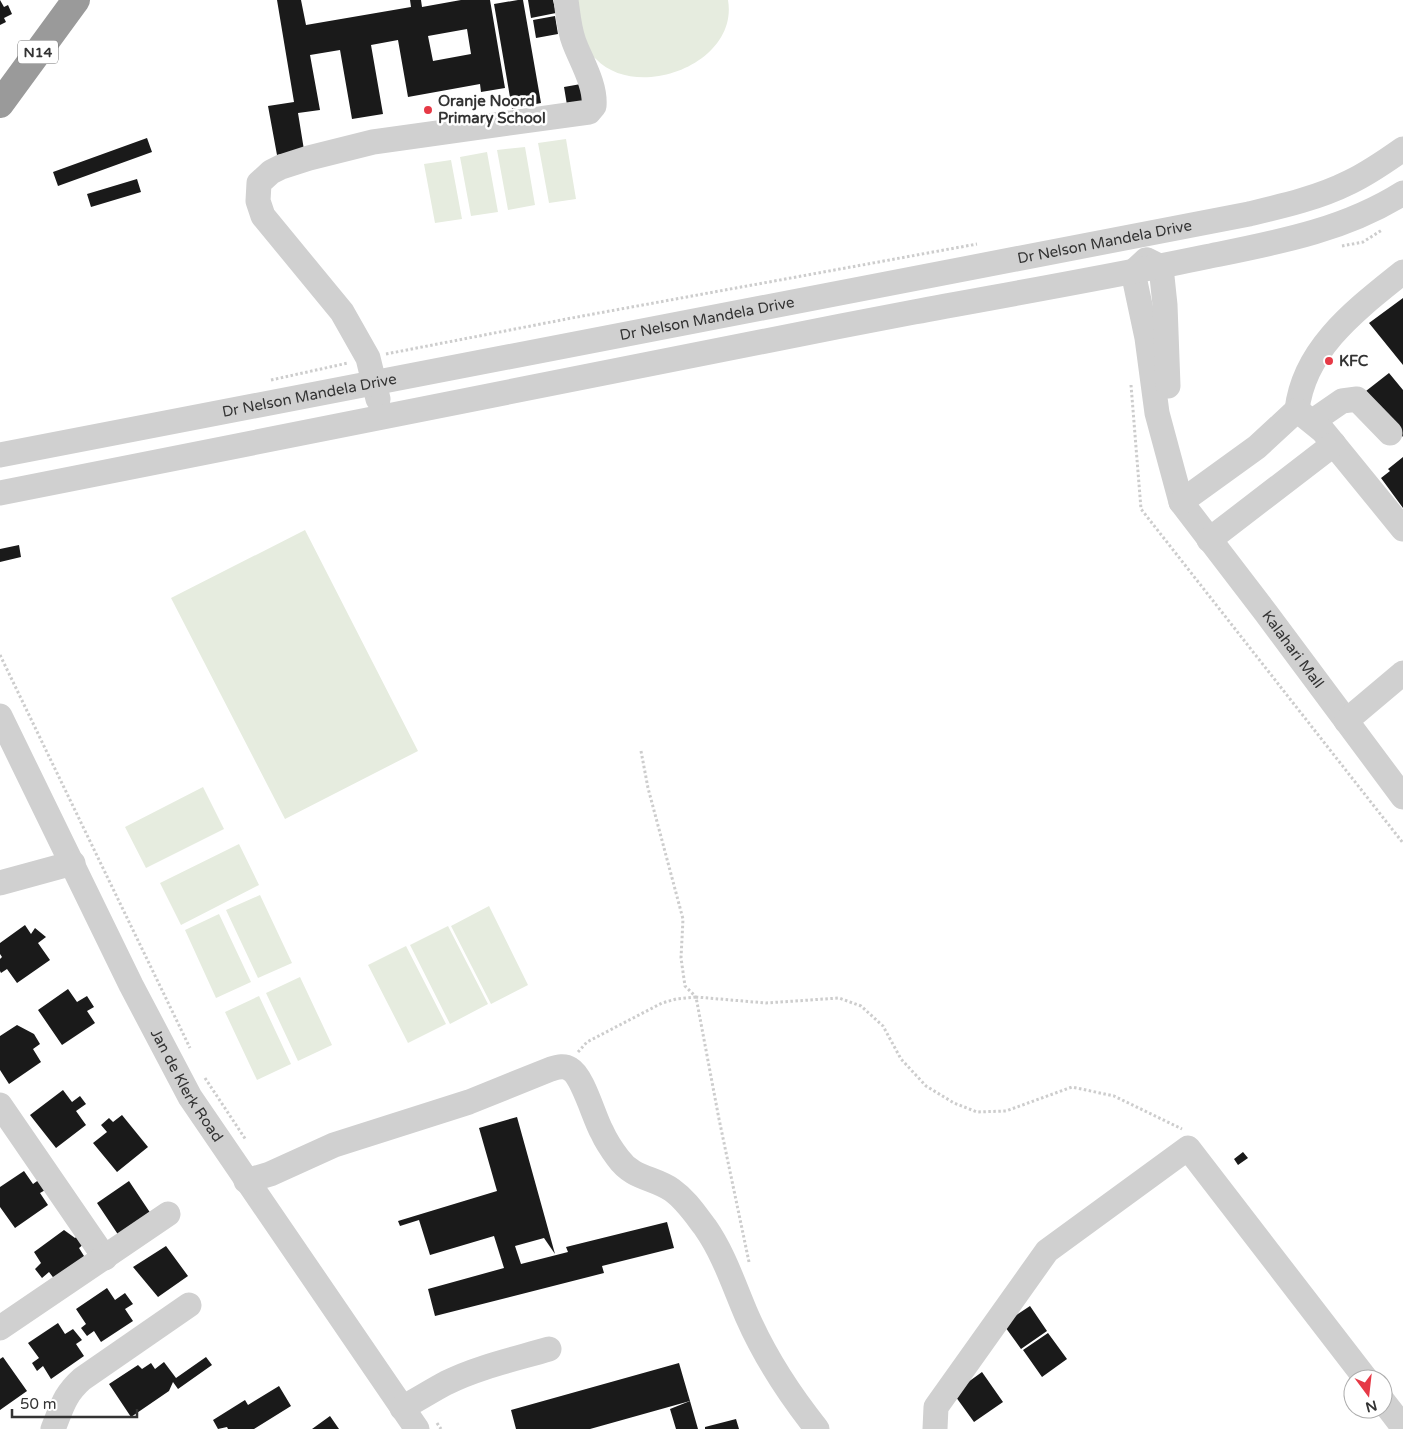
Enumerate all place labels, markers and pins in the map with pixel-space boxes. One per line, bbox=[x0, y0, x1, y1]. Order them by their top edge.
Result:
place label: Oranje Noord Primary School bbox=[438, 92, 546, 128]
marker: Oranje Noord Primary School bbox=[422, 104, 434, 116]
place label: KFC bbox=[1339, 352, 1369, 370]
marker: KFC bbox=[1323, 355, 1335, 367]

